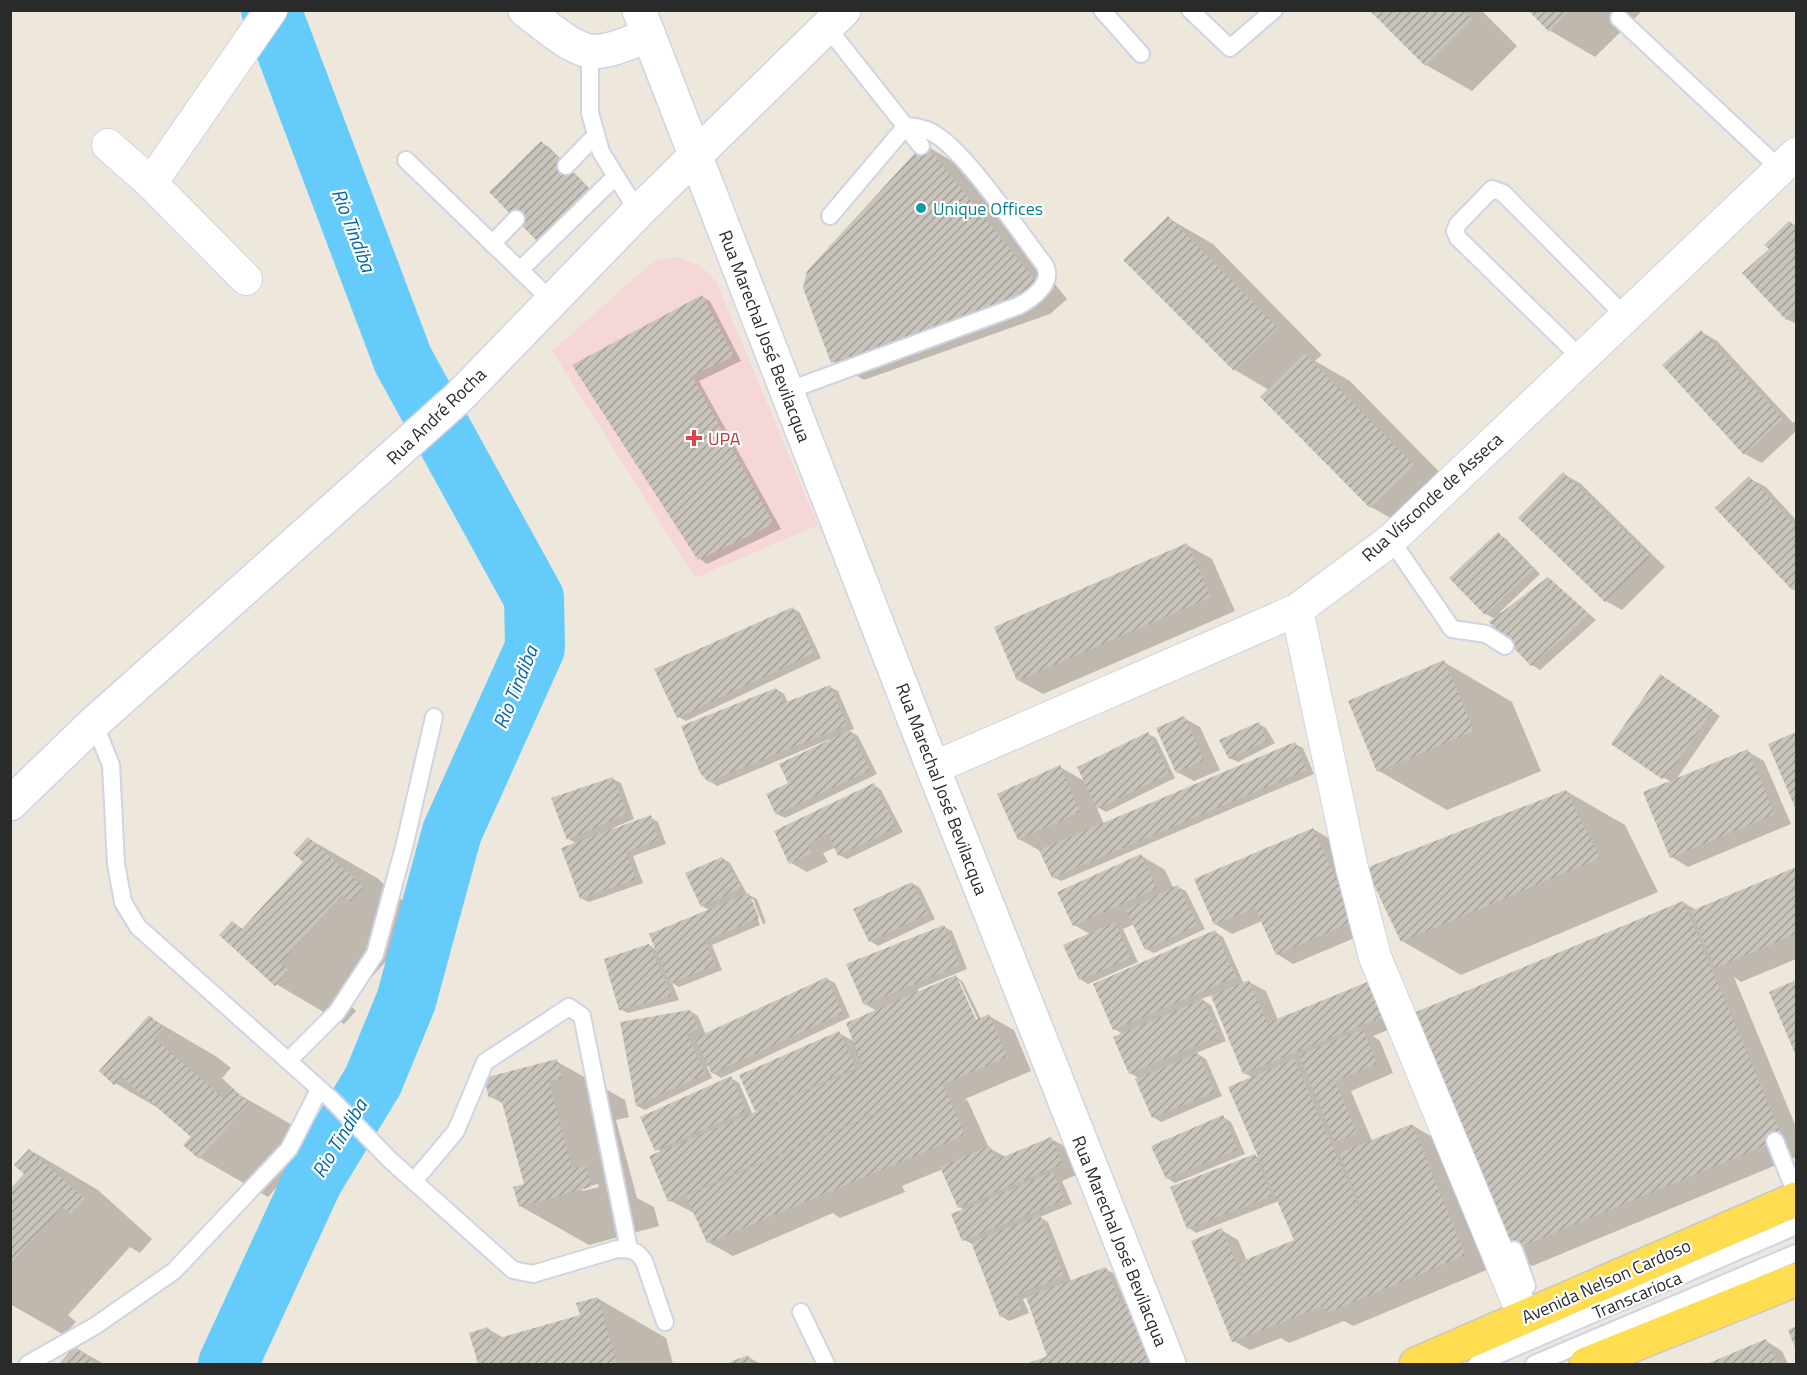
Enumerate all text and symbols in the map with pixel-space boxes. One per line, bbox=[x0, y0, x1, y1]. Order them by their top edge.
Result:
water label: Rio Tindiba bbox=[324, 184, 384, 277]
place label: Unique Offices bbox=[933, 195, 1043, 222]
marker: Unique Offices bbox=[914, 201, 928, 215]
street label: Rua Marechal José Bevilacqua bbox=[712, 226, 818, 446]
street label: Rua André Rocha bbox=[380, 361, 492, 471]
place label: UPA bbox=[708, 425, 741, 452]
street label: Rua Visconde de Asseca bbox=[1355, 426, 1509, 568]
marker: UPA bbox=[685, 429, 703, 447]
water label: Rio Tindiba bbox=[484, 640, 546, 733]
street label: Rua Marechal José Bevilacqua bbox=[889, 679, 995, 899]
water label: Rio Tindiba bbox=[303, 1092, 375, 1183]
street label: Rua Marechal José Bevilacqua bbox=[1065, 1132, 1175, 1350]
street label: Avenida Nelson Cardoso bbox=[1517, 1232, 1695, 1330]
street label: Transcarioca bbox=[1588, 1264, 1686, 1326]

